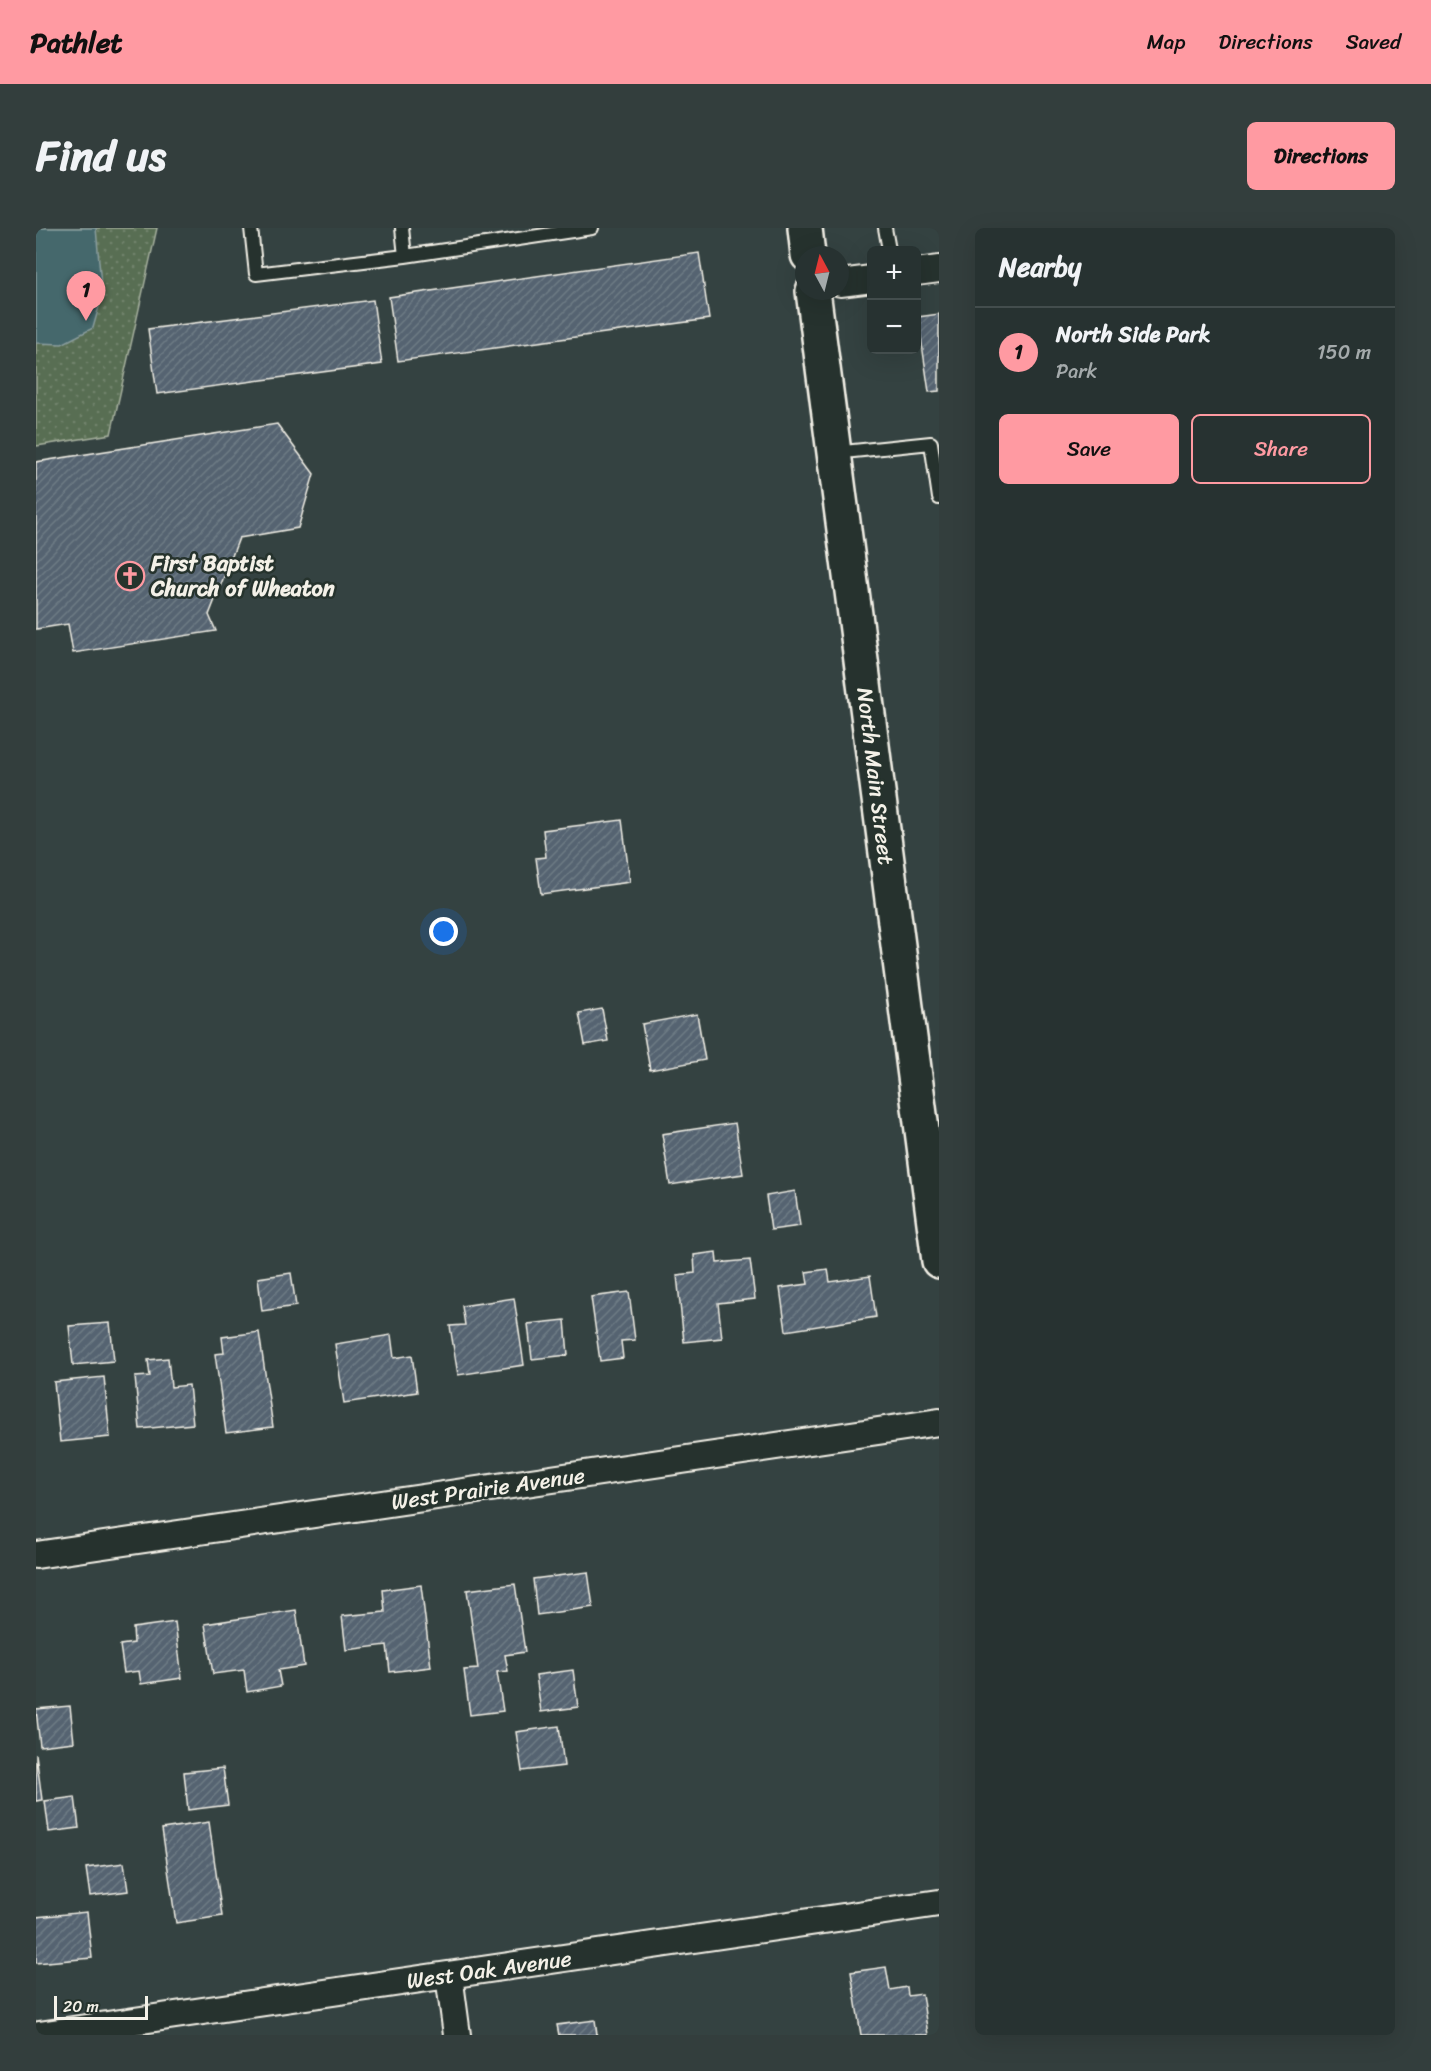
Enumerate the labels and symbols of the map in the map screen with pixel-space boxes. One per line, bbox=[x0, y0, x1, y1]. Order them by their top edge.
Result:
north arrow bbox=[795, 246, 849, 300]
pin: 1 bbox=[67, 272, 106, 321]
place label: First Baptist Church of Wheaton bbox=[150, 544, 335, 608]
church icon: First Baptist Church of Wheaton bbox=[114, 560, 146, 592]
street label: North Main Street bbox=[845, 685, 906, 867]
your location bbox=[429, 917, 458, 946]
street label: West Prairie Avenue bbox=[389, 1456, 587, 1521]
street label: West Oak Avenue bbox=[404, 1939, 574, 2000]
scale bar bbox=[54, 1993, 148, 2020]

